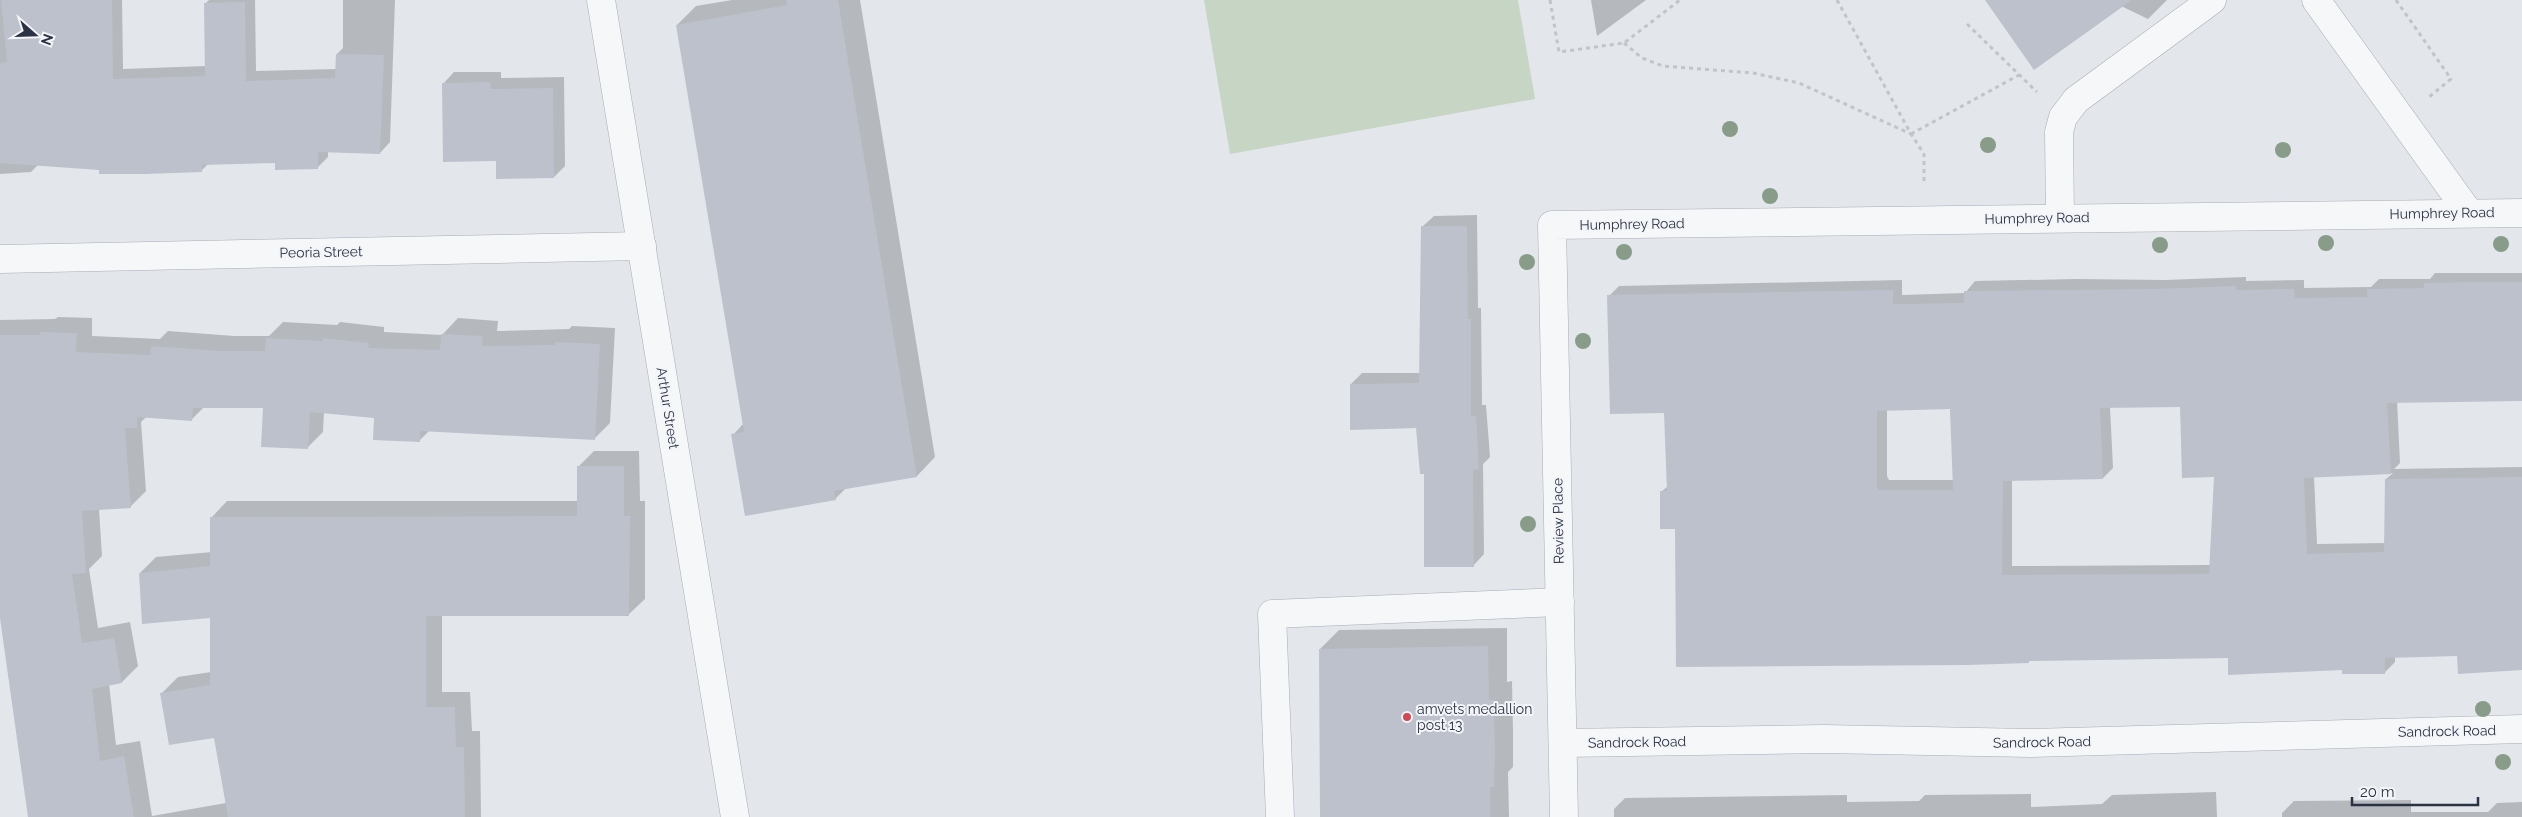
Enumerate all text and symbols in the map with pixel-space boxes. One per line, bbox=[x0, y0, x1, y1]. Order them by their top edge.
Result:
north arrow bbox=[10, 10, 60, 60]
text: N bbox=[38, 32, 57, 47]
street label: Humphrey Road bbox=[2389, 204, 2495, 222]
street label: Humphrey Road bbox=[1984, 209, 2090, 227]
street label: Humphrey Road bbox=[1579, 215, 1685, 233]
street label: Peoria Street bbox=[279, 243, 363, 261]
street label: Arthur Street bbox=[654, 366, 682, 450]
street label: Review Place bbox=[1549, 478, 1567, 564]
place label: amvets medallion post 13 bbox=[1417, 701, 1532, 733]
marker: amvets medallion post 13 bbox=[1401, 711, 1413, 723]
street label: Sandrock Road bbox=[2398, 722, 2496, 740]
street label: Sandrock Road bbox=[1588, 733, 1686, 751]
street label: Sandrock Road bbox=[1993, 733, 2091, 751]
scale bar bbox=[2352, 774, 2478, 806]
text: 20 m bbox=[2360, 783, 2395, 801]

